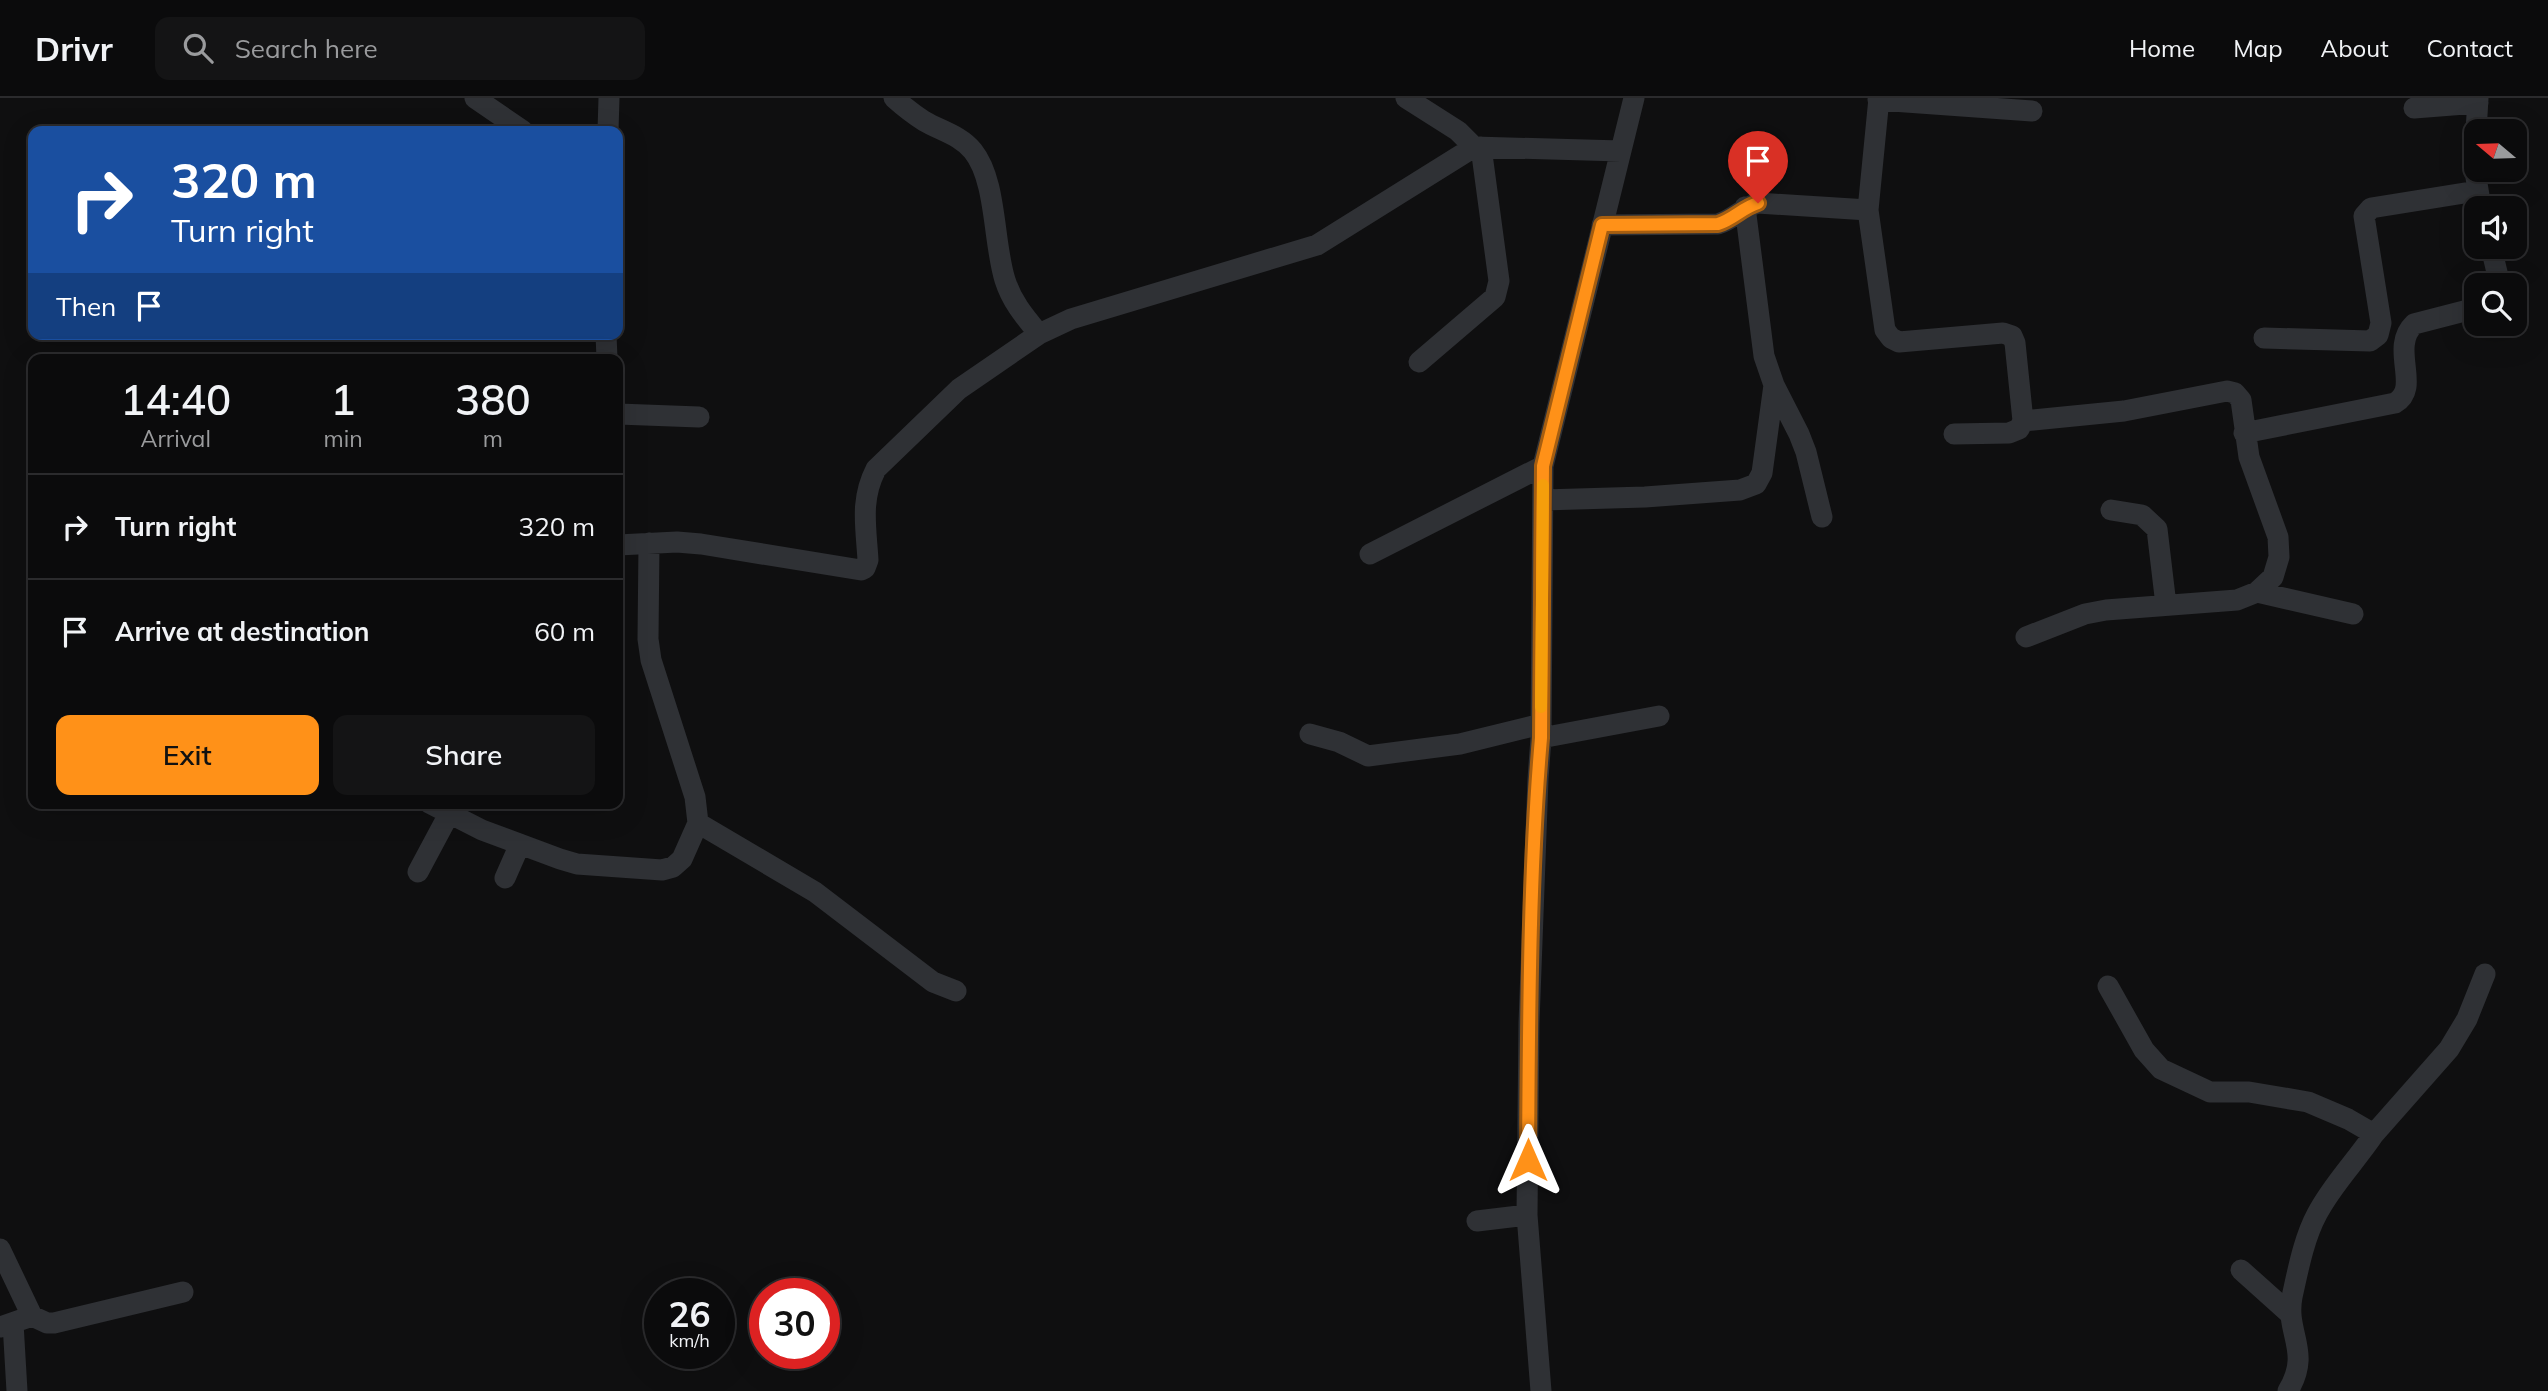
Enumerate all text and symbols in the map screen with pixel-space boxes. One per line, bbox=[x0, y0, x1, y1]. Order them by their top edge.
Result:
search box bbox=[155, 17, 645, 80]
text: Drivr bbox=[35, 28, 113, 69]
icon: search bbox=[179, 29, 217, 67]
text: Search here bbox=[235, 32, 378, 65]
text: Home bbox=[2129, 33, 2195, 63]
text: Map bbox=[2233, 33, 2283, 63]
text: About bbox=[2321, 33, 2389, 63]
text: Contact bbox=[2427, 33, 2513, 63]
north arrow bbox=[2464, 119, 2527, 182]
map controls bbox=[2464, 119, 2527, 336]
pin bbox=[1728, 131, 1788, 203]
icon: arrive bbox=[1739, 142, 1777, 180]
text: 320 m bbox=[171, 149, 317, 210]
icon: right bbox=[56, 154, 147, 245]
button: sound bbox=[2464, 196, 2527, 259]
text: Turn right bbox=[171, 210, 314, 250]
button: search bbox=[2464, 273, 2527, 336]
icon: arrive bbox=[130, 287, 168, 325]
text: Then bbox=[56, 290, 116, 323]
text: 14:40 bbox=[120, 373, 231, 426]
text: 1 bbox=[330, 373, 356, 426]
text: 380 bbox=[455, 373, 531, 426]
text: Arrival bbox=[141, 424, 211, 453]
text: min bbox=[323, 424, 363, 453]
text: m bbox=[483, 424, 503, 453]
icon: right bbox=[56, 508, 94, 546]
text: Turn right bbox=[115, 510, 236, 543]
text: 320 m bbox=[519, 510, 595, 543]
icon: arrive bbox=[56, 613, 94, 651]
text: Arrive at destination bbox=[115, 615, 370, 648]
text: 60 m bbox=[534, 615, 595, 648]
button: Exit bbox=[56, 715, 319, 795]
button: Share bbox=[333, 715, 595, 795]
position arrow bbox=[1491, 1123, 1565, 1197]
speed limit sign: 30 bbox=[749, 1278, 840, 1369]
text: 26 bbox=[668, 1292, 711, 1336]
text: km/h bbox=[669, 1329, 710, 1352]

